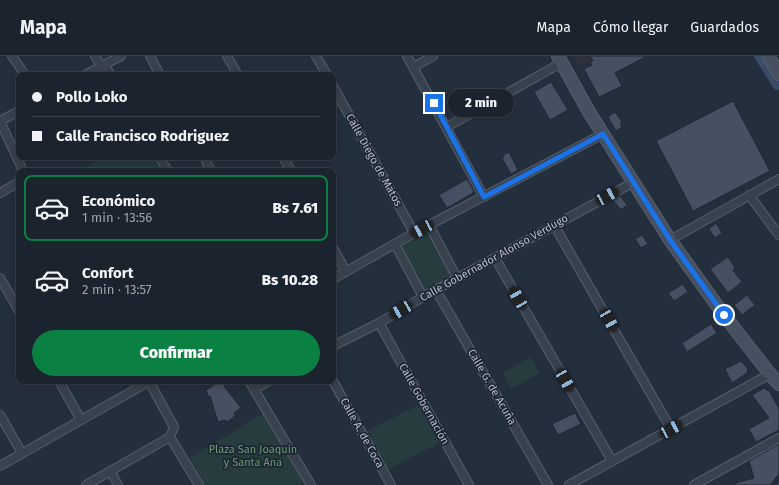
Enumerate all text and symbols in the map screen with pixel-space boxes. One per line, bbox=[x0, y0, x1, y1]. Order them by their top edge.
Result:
text: Mapa bbox=[20, 16, 67, 39]
text: Mapa bbox=[537, 19, 571, 36]
text: Cómo llegar bbox=[593, 19, 668, 36]
text: Guardados bbox=[690, 19, 759, 36]
text: Pollo Loko bbox=[56, 88, 127, 106]
callout: 2 min bbox=[448, 89, 514, 117]
route end bbox=[425, 94, 443, 112]
text: 2 min bbox=[465, 95, 497, 110]
street label: Calle Diego de Matos bbox=[343, 112, 405, 208]
text: Calle Francisco Rodriguez bbox=[56, 127, 229, 145]
car bbox=[594, 185, 620, 207]
icon: car bbox=[34, 190, 70, 226]
text: Económico bbox=[82, 192, 155, 210]
text: Bs 7.61 bbox=[273, 199, 318, 217]
text: 1 min · 13:56 bbox=[82, 210, 152, 225]
street label: Calle Gobernador Alonso Verdugo bbox=[418, 212, 570, 304]
car bbox=[409, 218, 435, 240]
icon: car bbox=[34, 262, 70, 298]
text: Confort bbox=[82, 264, 134, 282]
text: Bs 10.28 bbox=[262, 271, 318, 289]
text: 2 min · 13:57 bbox=[82, 282, 152, 297]
car bbox=[507, 285, 529, 311]
car bbox=[388, 299, 414, 321]
route start bbox=[715, 306, 733, 324]
car bbox=[598, 307, 620, 333]
button: Confirmar bbox=[32, 330, 320, 376]
street label: Calle G. de Acuña bbox=[465, 347, 519, 427]
street label: Calle Gobernación bbox=[396, 361, 452, 447]
car bbox=[554, 367, 576, 393]
street label: Calle A. de Coca bbox=[337, 396, 387, 470]
car bbox=[658, 418, 684, 440]
park label: Plaza San Joaquin y Santa Ana bbox=[209, 443, 297, 469]

